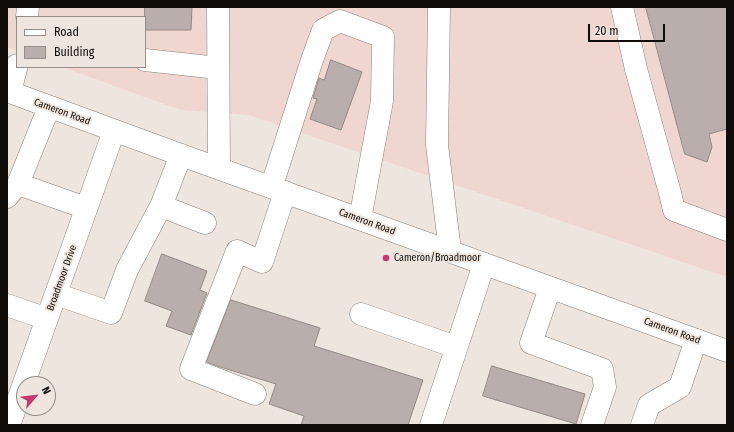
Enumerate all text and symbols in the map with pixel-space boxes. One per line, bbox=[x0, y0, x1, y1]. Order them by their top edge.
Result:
legend bbox=[16, 16, 146, 68]
scale bar bbox=[590, 16, 667, 42]
text: 20 m bbox=[595, 24, 619, 38]
text: Road bbox=[54, 25, 79, 39]
text: Building bbox=[54, 45, 94, 59]
street label: Cameron Road bbox=[32, 96, 92, 128]
street label: Cameron Road bbox=[337, 206, 397, 238]
street label: Broadmoor Drive bbox=[45, 243, 79, 313]
place label: Cameron/Broadmoor bbox=[394, 252, 481, 264]
marker: Cameron/Broadmoor bbox=[381, 253, 391, 263]
street label: Cameron Road bbox=[642, 315, 702, 347]
north arrow bbox=[16, 376, 56, 416]
text: N bbox=[39, 385, 53, 397]

